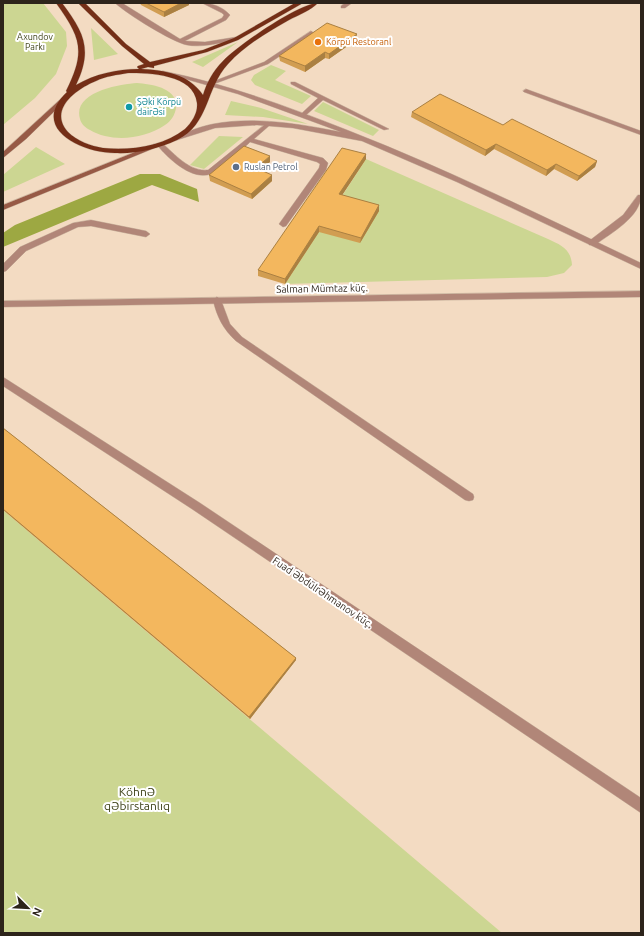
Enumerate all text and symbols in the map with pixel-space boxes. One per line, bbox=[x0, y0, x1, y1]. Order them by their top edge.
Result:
park label: Axundov Parkı bbox=[17, 32, 54, 52]
marker: Körpü Restoranl bbox=[313, 37, 323, 47]
place label: Körpü Restoranl bbox=[326, 37, 392, 47]
place label: Şəki Körpü dairəsi bbox=[137, 97, 181, 117]
marker: Şəki Körpü dairəsi bbox=[124, 102, 134, 112]
marker: Ruslan Petrol bbox=[231, 162, 241, 172]
place label: Ruslan Petrol bbox=[244, 162, 298, 172]
street label: Salman Mümtaz küç. bbox=[276, 282, 368, 295]
street label: Fuad Əbdülrəhmanov küç. bbox=[271, 555, 375, 630]
park label: Köhnə qəbirstanlıq bbox=[104, 785, 170, 812]
north arrow bbox=[8, 888, 48, 928]
text: N bbox=[30, 906, 44, 918]

